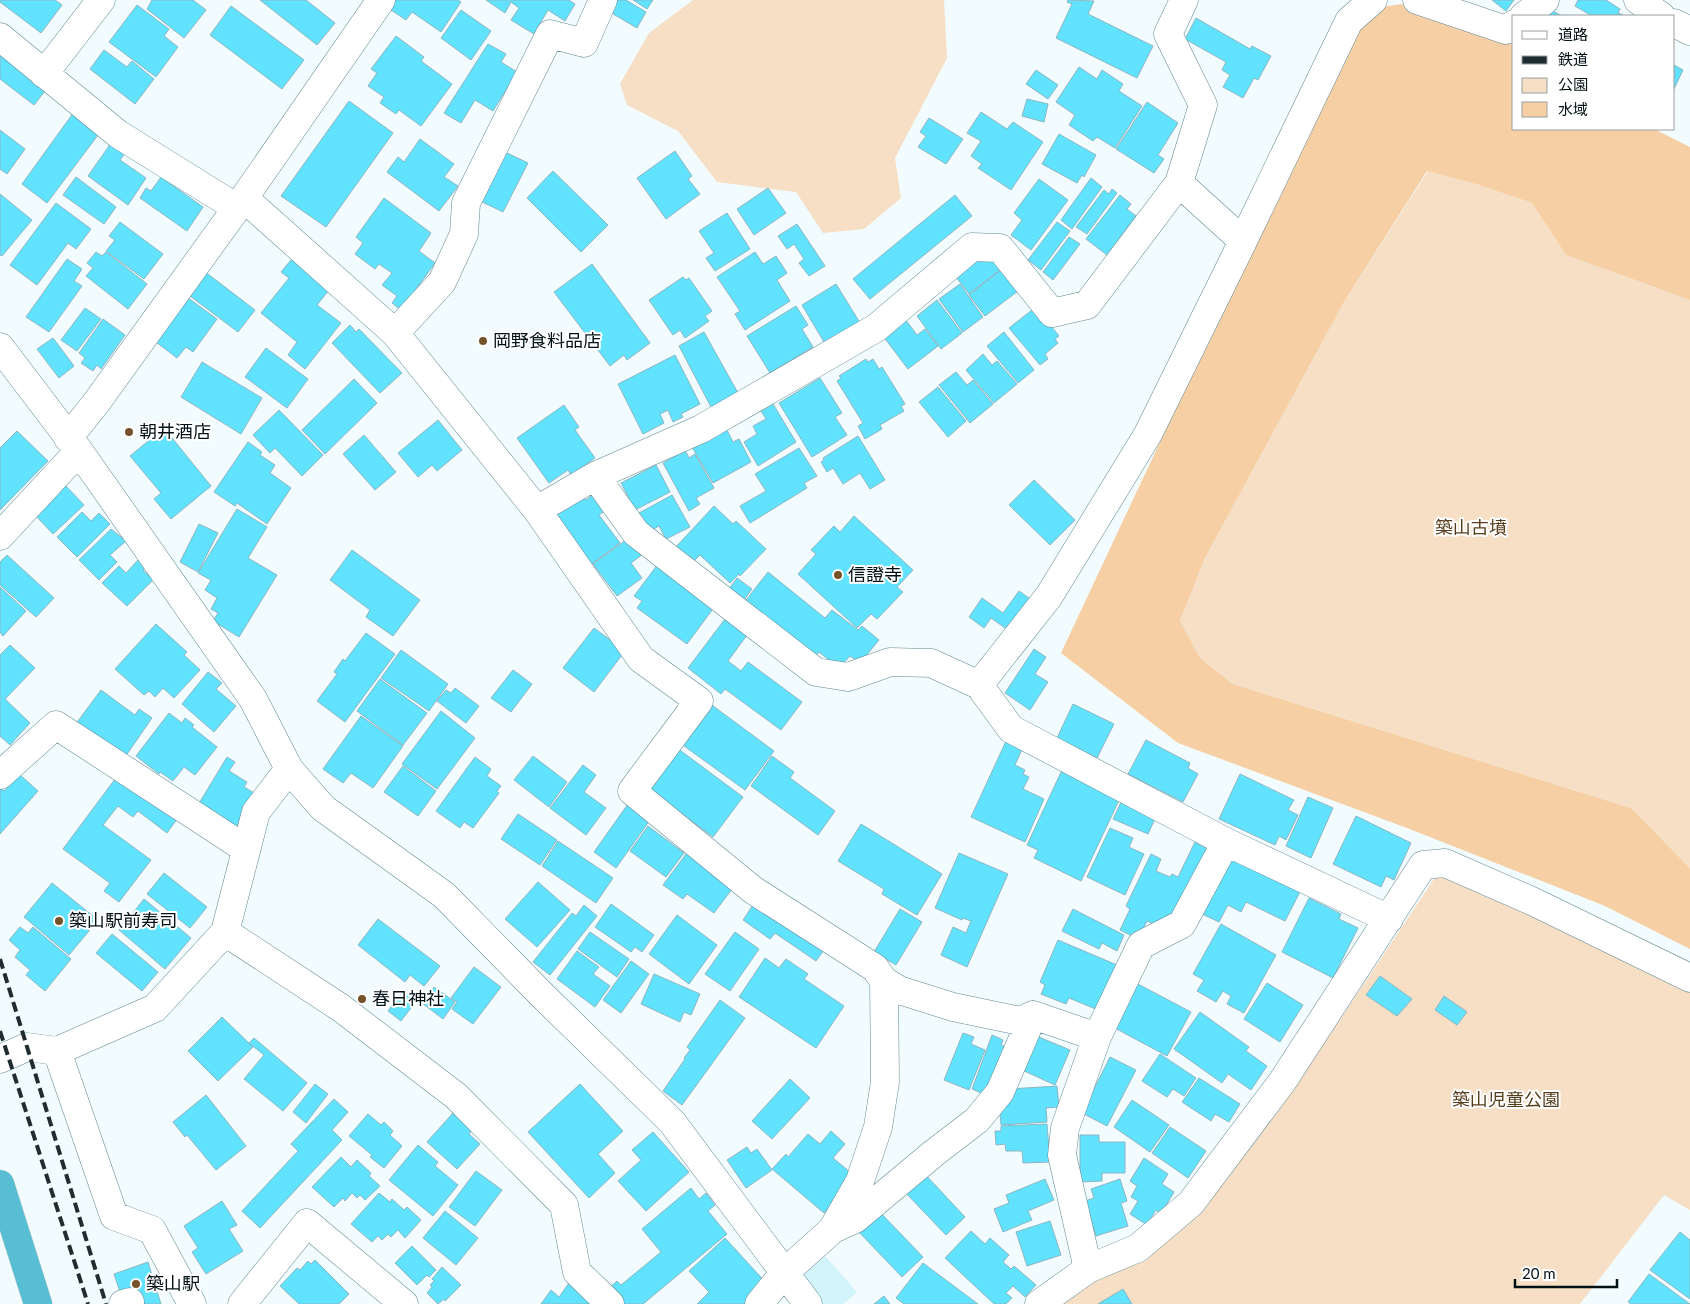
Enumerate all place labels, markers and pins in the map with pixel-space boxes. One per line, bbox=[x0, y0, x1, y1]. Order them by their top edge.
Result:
place label: 岡野食料品店 bbox=[493, 329, 601, 351]
marker: 岡野食料品店 bbox=[477, 335, 489, 347]
place label: 朝井酒店 bbox=[139, 420, 211, 442]
marker: 朝井酒店 bbox=[123, 426, 135, 438]
place label: 信證寺 bbox=[848, 563, 902, 585]
marker: 信證寺 bbox=[832, 569, 844, 581]
place label: 築山駅前寿司 bbox=[69, 909, 177, 931]
marker: 築山駅前寿司 bbox=[53, 915, 65, 927]
place label: 春日神社 bbox=[372, 987, 444, 1009]
marker: 春日神社 bbox=[356, 993, 368, 1005]
place label: 築山駅 bbox=[146, 1272, 200, 1294]
marker: 築山駅 bbox=[130, 1278, 142, 1290]

